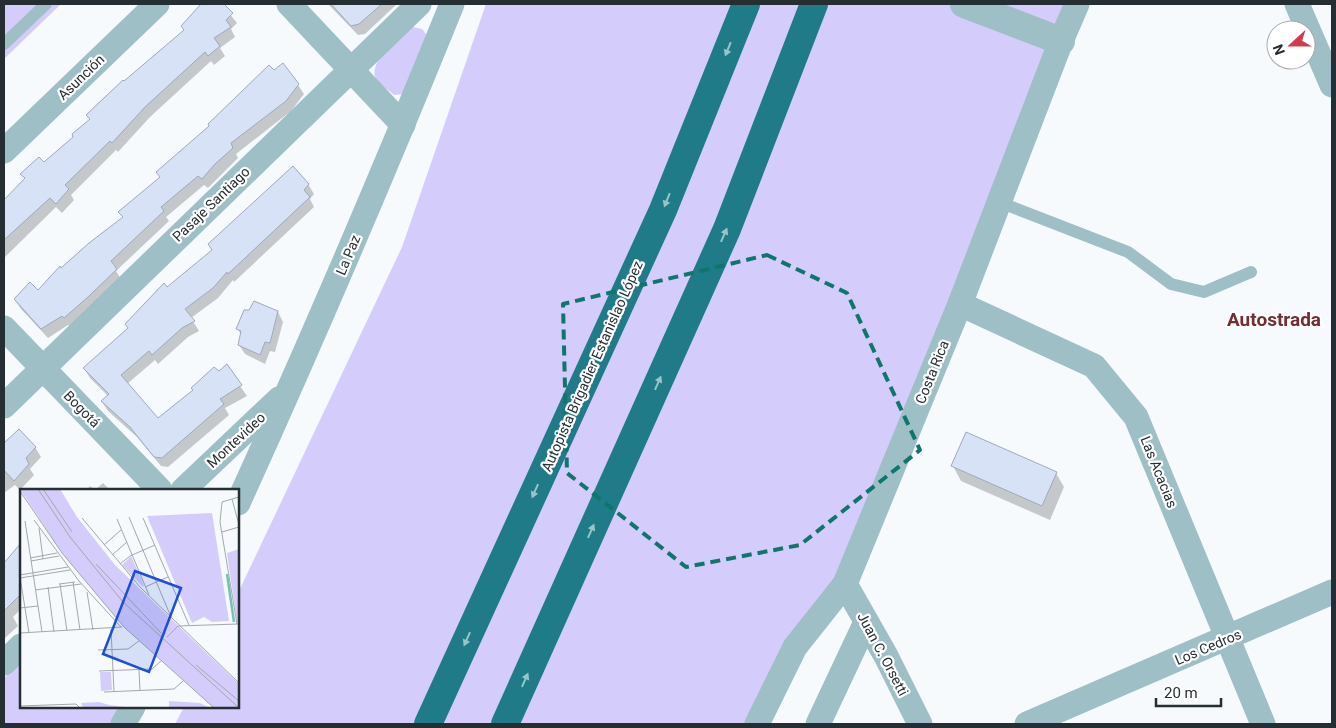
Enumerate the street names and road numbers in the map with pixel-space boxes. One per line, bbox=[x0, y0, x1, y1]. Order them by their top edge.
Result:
street label: Asunción bbox=[54, 51, 108, 103]
street label: Pasaje Santiago bbox=[169, 163, 253, 245]
street label: La Paz bbox=[332, 233, 364, 277]
street label: Autopista Brigadier Estanislao López bbox=[538, 258, 646, 474]
street label: Costa Rica bbox=[912, 338, 952, 406]
street label: Bogotá bbox=[61, 387, 103, 431]
street label: Montevideo bbox=[204, 409, 268, 471]
street label: Las Acacias bbox=[1137, 434, 1181, 510]
street label: Juan C. Orsetti bbox=[854, 610, 912, 698]
street label: Los Cedros bbox=[1172, 626, 1244, 668]

